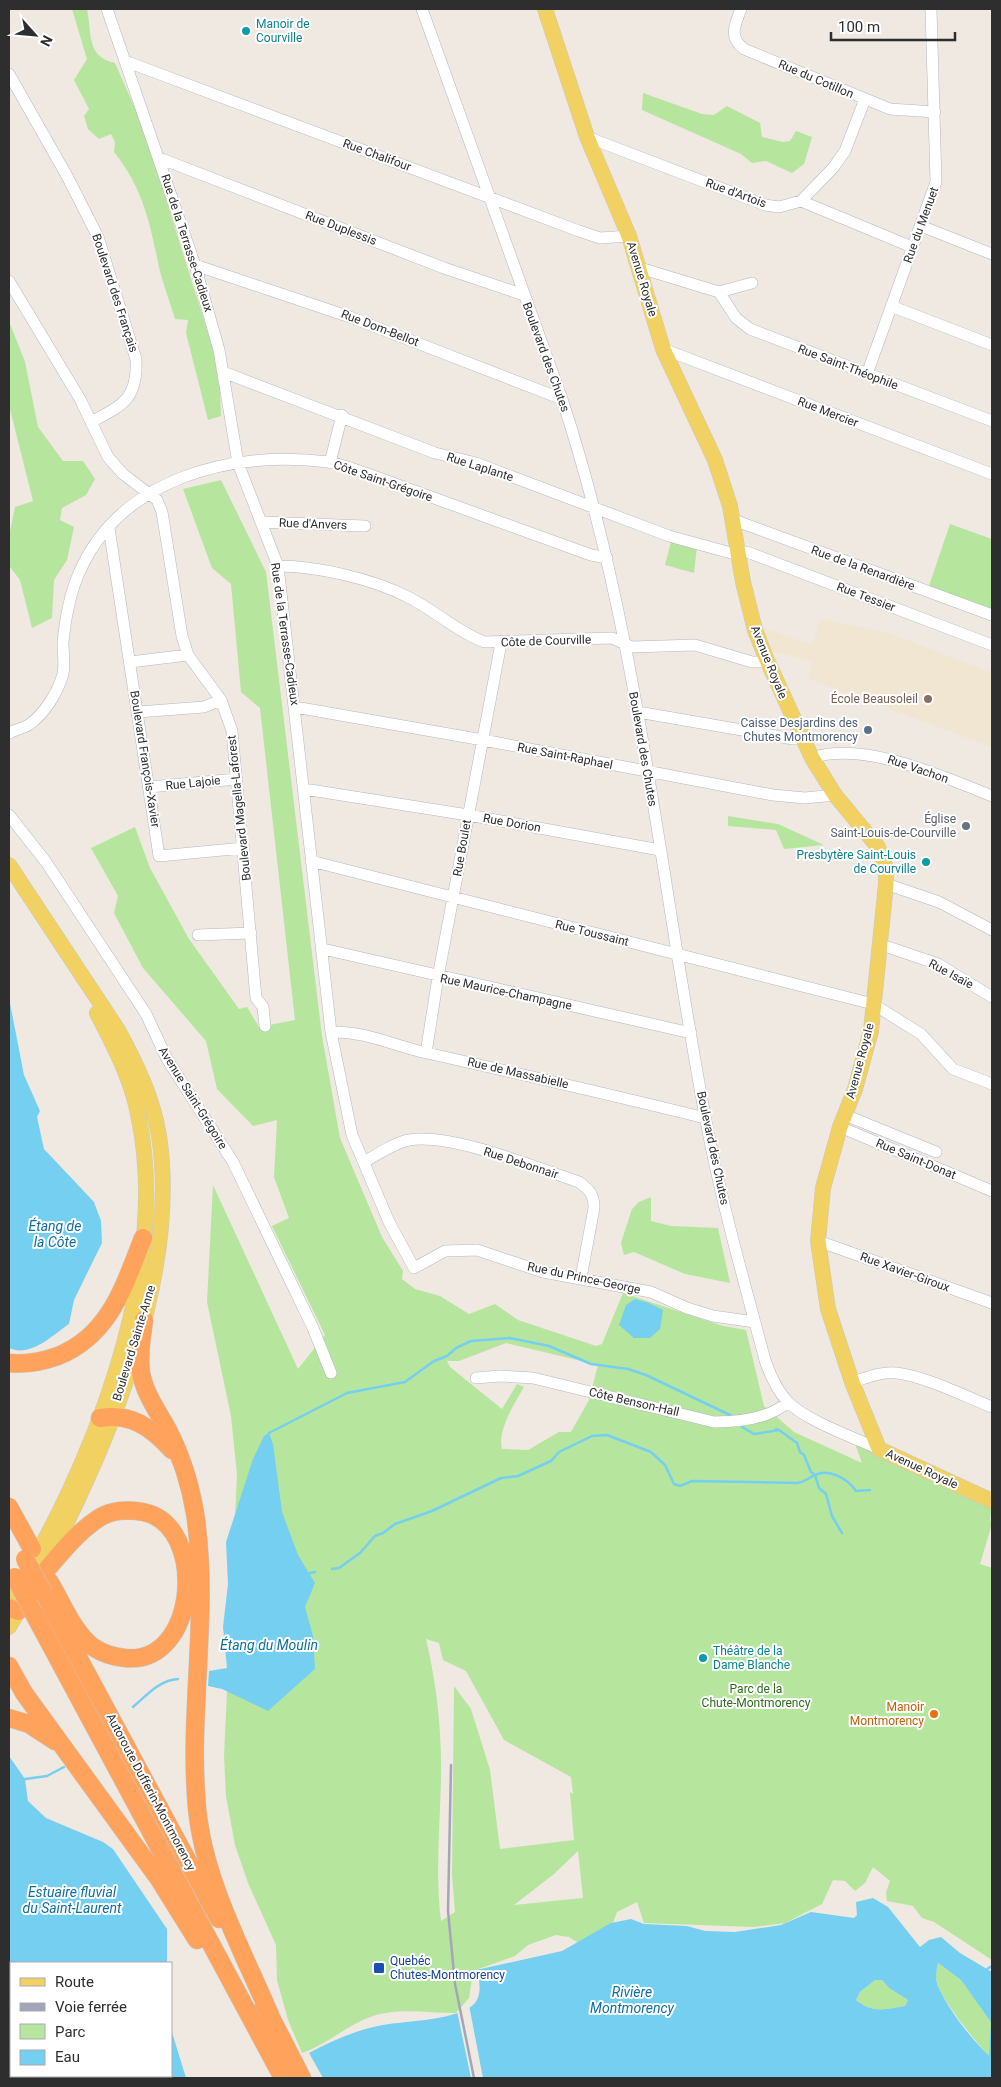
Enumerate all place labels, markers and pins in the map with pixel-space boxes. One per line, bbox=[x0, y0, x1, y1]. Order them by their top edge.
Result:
place label: Manoir de Courville bbox=[256, 17, 310, 45]
marker: Manoir de Courville bbox=[240, 25, 252, 37]
place label: École Beausoleil bbox=[831, 691, 918, 706]
marker: École Beausoleil bbox=[922, 693, 934, 705]
place label: Caisse Desjardins des Chutes Montmorency bbox=[740, 716, 858, 744]
marker: Caisse Desjardins des Chutes Montmorency bbox=[862, 724, 874, 736]
place label: Église Saint-Louis-de-Courville bbox=[830, 811, 956, 840]
marker: Église Saint-Louis-de-Courville bbox=[960, 820, 972, 832]
place label: Presbytère Saint-Louis de Courville bbox=[797, 848, 916, 876]
marker: Presbytère Saint-Louis de Courville bbox=[920, 856, 932, 868]
place label: Théâtre de la Dame Blanche bbox=[713, 1644, 790, 1672]
marker: Théâtre de la Dame Blanche bbox=[697, 1652, 709, 1664]
place label: Manoir Montmorency bbox=[850, 1700, 924, 1728]
marker: Manoir Montmorency bbox=[928, 1708, 940, 1720]
place label: Quebéc Chutes-Montmorency bbox=[390, 1954, 505, 1982]
marker: Quebéc Chutes-Montmorency bbox=[372, 1961, 386, 1975]

